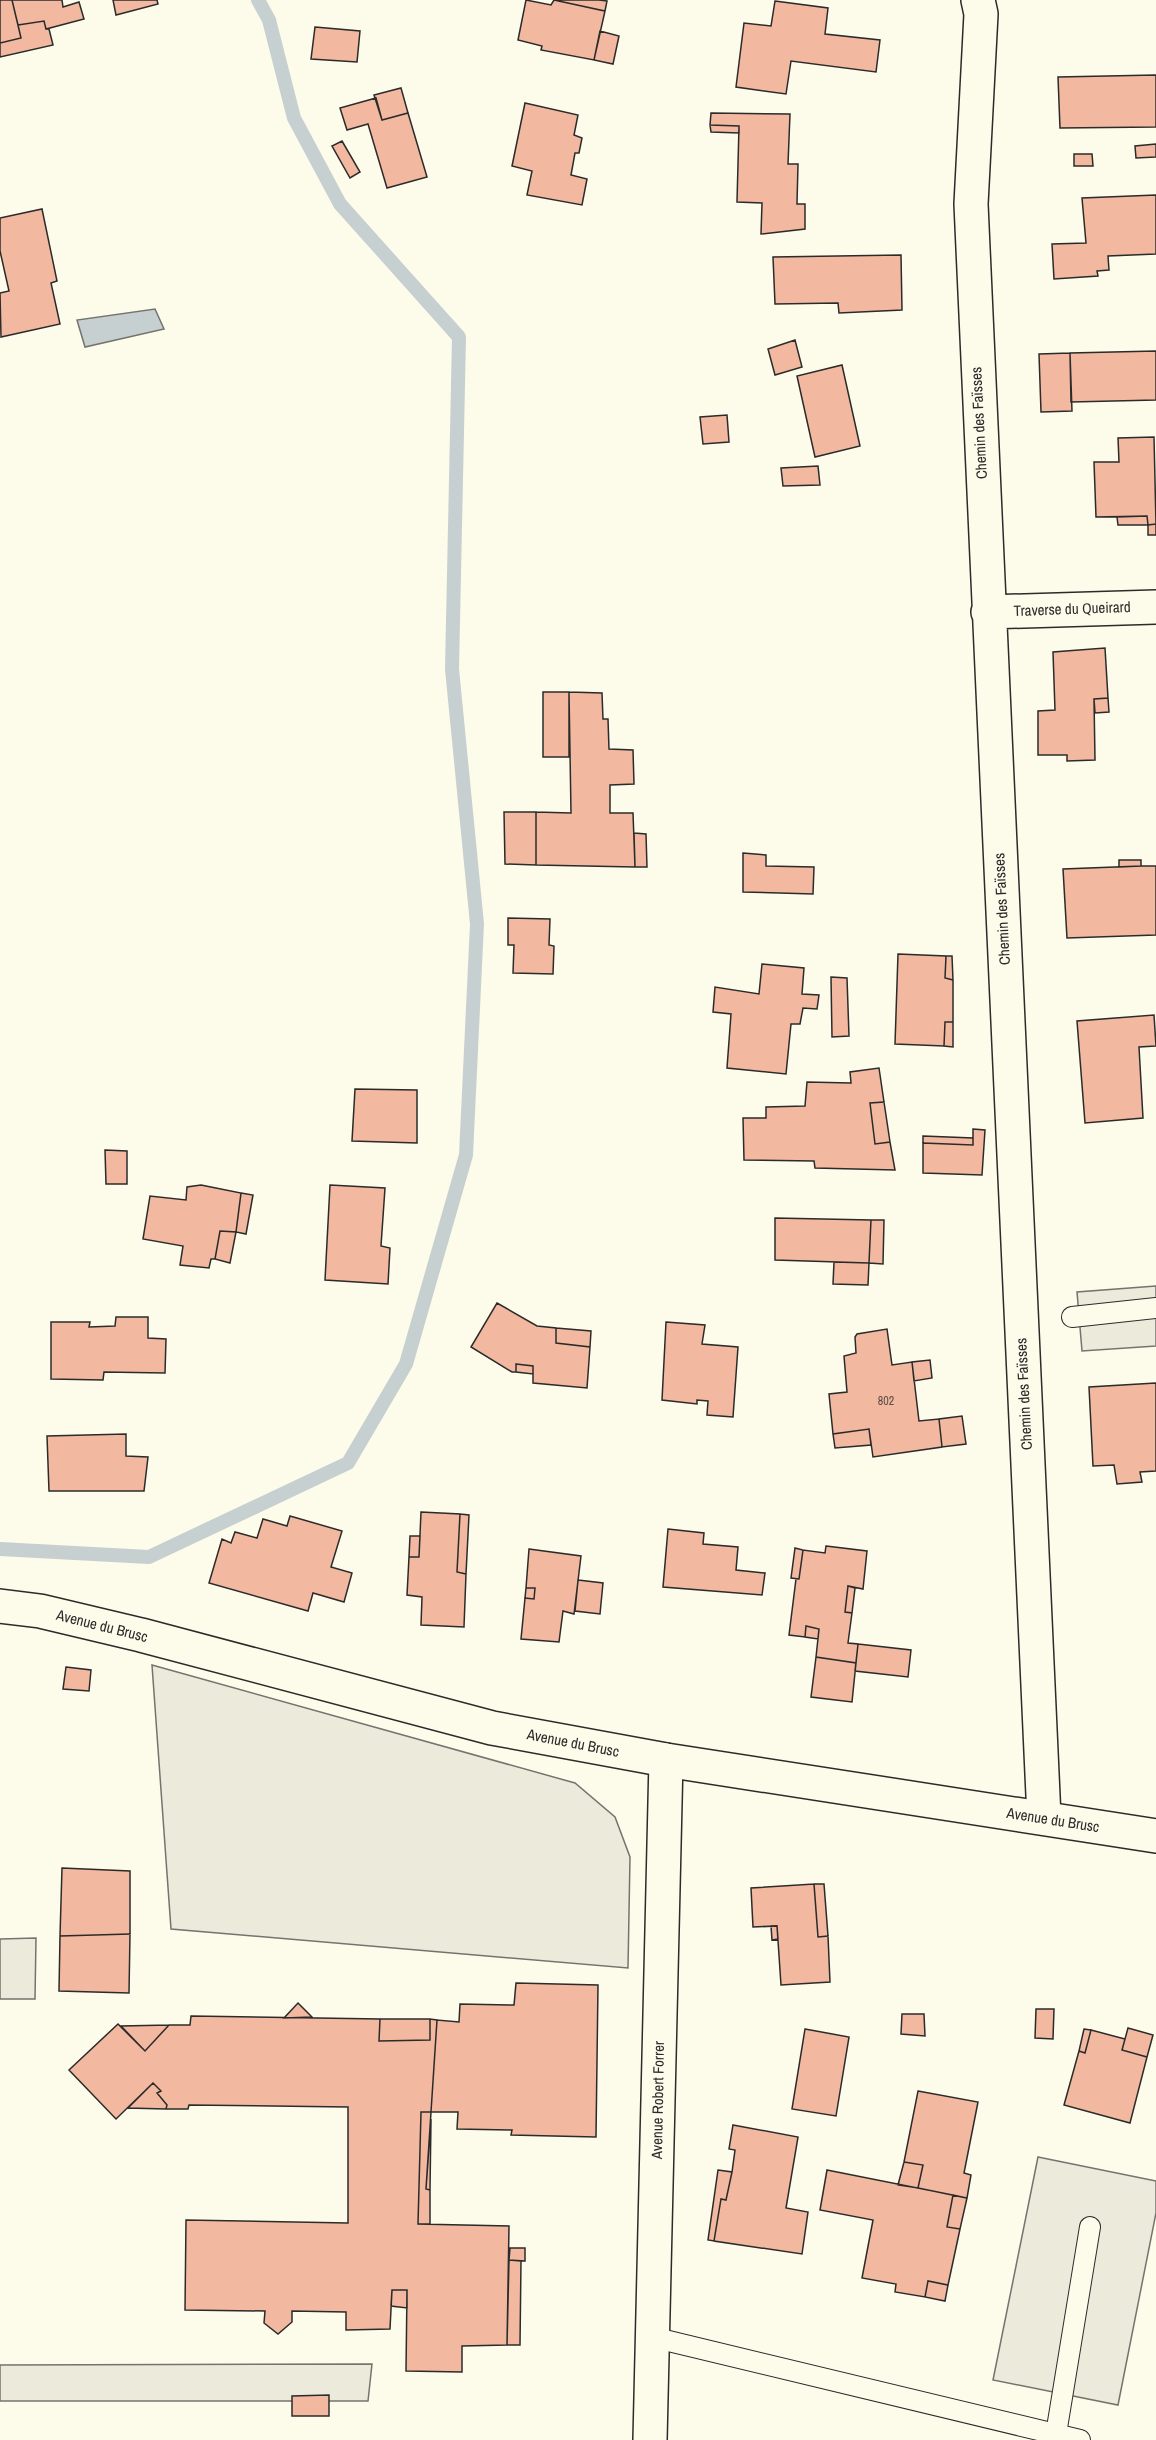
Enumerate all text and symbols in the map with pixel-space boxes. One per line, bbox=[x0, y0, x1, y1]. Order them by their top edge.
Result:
street label: Chemin des Faïsses bbox=[965, 366, 992, 480]
street label: Traverse du Queirard bbox=[1013, 596, 1131, 621]
street label: Chemin des Faïsses bbox=[988, 852, 1015, 966]
street label: Chemin des Faïsses bbox=[1010, 1337, 1037, 1451]
house number: 802 bbox=[878, 1393, 894, 1409]
street label: Avenue du Brusc bbox=[53, 1604, 150, 1647]
street label: Avenue du Brusc bbox=[524, 1723, 621, 1762]
street label: Avenue du Brusc bbox=[1004, 1802, 1101, 1837]
street label: Avenue Robert Forrer bbox=[646, 2041, 669, 2160]

